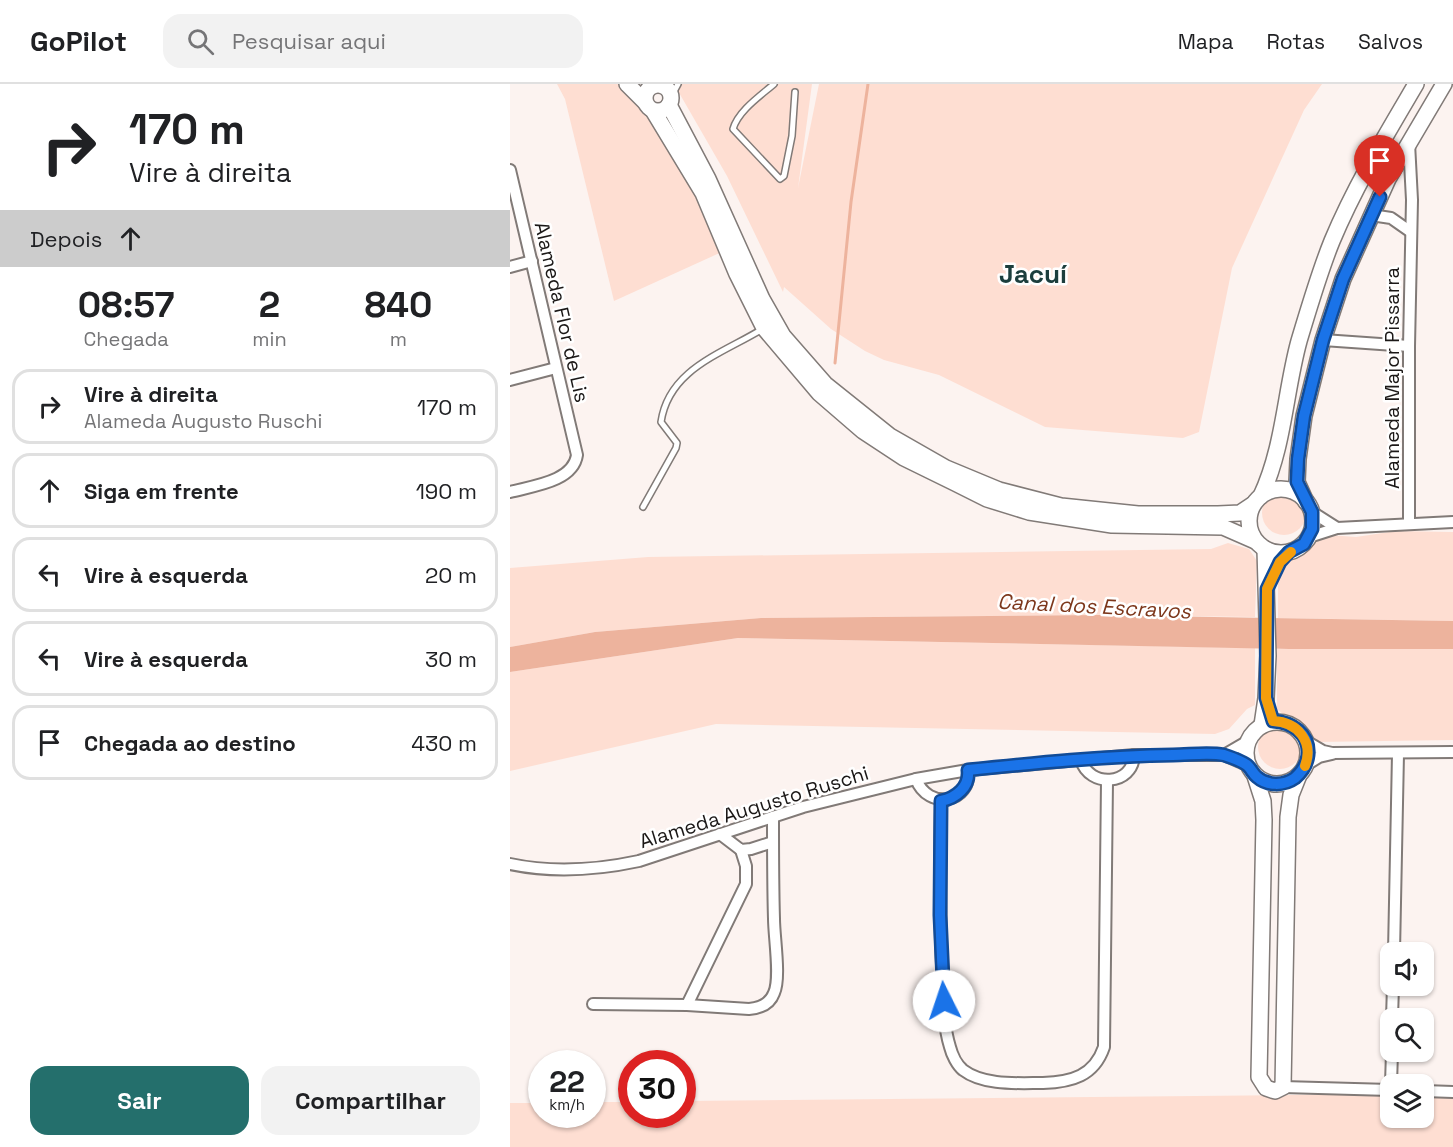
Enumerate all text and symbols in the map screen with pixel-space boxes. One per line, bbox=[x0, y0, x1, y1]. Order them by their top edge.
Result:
search box bbox=[163, 14, 583, 68]
text: GoPilot bbox=[30, 23, 127, 59]
icon: search bbox=[184, 25, 217, 58]
text: Pesquisar aqui bbox=[232, 27, 386, 55]
text: Mapa bbox=[1178, 28, 1233, 55]
text: Rotas bbox=[1266, 28, 1325, 55]
text: Salvos bbox=[1358, 28, 1423, 55]
text: 170 m bbox=[129, 103, 245, 156]
icon: right bbox=[30, 108, 108, 186]
pin bbox=[1354, 135, 1405, 197]
icon: arrive bbox=[1363, 144, 1396, 177]
text: Vire à direita bbox=[129, 155, 292, 190]
street label: Alameda Flor de Lis bbox=[529, 219, 595, 405]
icon: ahead bbox=[114, 222, 147, 255]
text: Depois bbox=[30, 225, 102, 253]
district label: Jacuí bbox=[999, 257, 1068, 291]
street label: Alameda Major Pissarra bbox=[1379, 267, 1405, 489]
text: 08:57 bbox=[78, 282, 175, 328]
text: 2 bbox=[259, 282, 280, 328]
text: 840 bbox=[364, 282, 432, 328]
text: Chegada bbox=[83, 326, 169, 352]
text: min bbox=[252, 326, 287, 352]
text: m bbox=[390, 326, 407, 352]
text: Vire à direita bbox=[84, 380, 218, 408]
icon: right bbox=[33, 390, 66, 423]
text: 170 m bbox=[417, 393, 477, 421]
text: Alameda Augusto Ruschi bbox=[84, 408, 322, 434]
icon: ahead bbox=[33, 474, 66, 507]
text: Siga em frente bbox=[84, 477, 239, 505]
text: 190 m bbox=[416, 477, 477, 505]
icon: left bbox=[33, 558, 66, 591]
text: Vire à esquerda bbox=[84, 561, 248, 589]
text: 20 m bbox=[425, 561, 477, 589]
water label: Canal dos Escravos bbox=[997, 587, 1192, 625]
icon: left bbox=[33, 642, 66, 675]
text: Vire à esquerda bbox=[84, 645, 248, 673]
text: 30 m bbox=[425, 645, 477, 673]
icon: arrive bbox=[33, 726, 66, 759]
text: Chegada ao destino bbox=[84, 729, 296, 757]
text: 430 m bbox=[411, 729, 477, 757]
street label: Alameda Augusto Ruschi bbox=[636, 760, 872, 854]
map controls bbox=[1380, 942, 1434, 1128]
button: sound bbox=[1380, 942, 1434, 996]
position arrow bbox=[912, 969, 976, 1033]
button: search bbox=[1380, 1008, 1434, 1062]
speed limit sign: 30 bbox=[618, 1050, 696, 1128]
text: 22 bbox=[549, 1062, 585, 1101]
button: Sair bbox=[30, 1066, 249, 1135]
button: Compartilhar bbox=[261, 1066, 480, 1135]
button: layers bbox=[1380, 1074, 1434, 1128]
text: km/h bbox=[549, 1095, 585, 1114]

